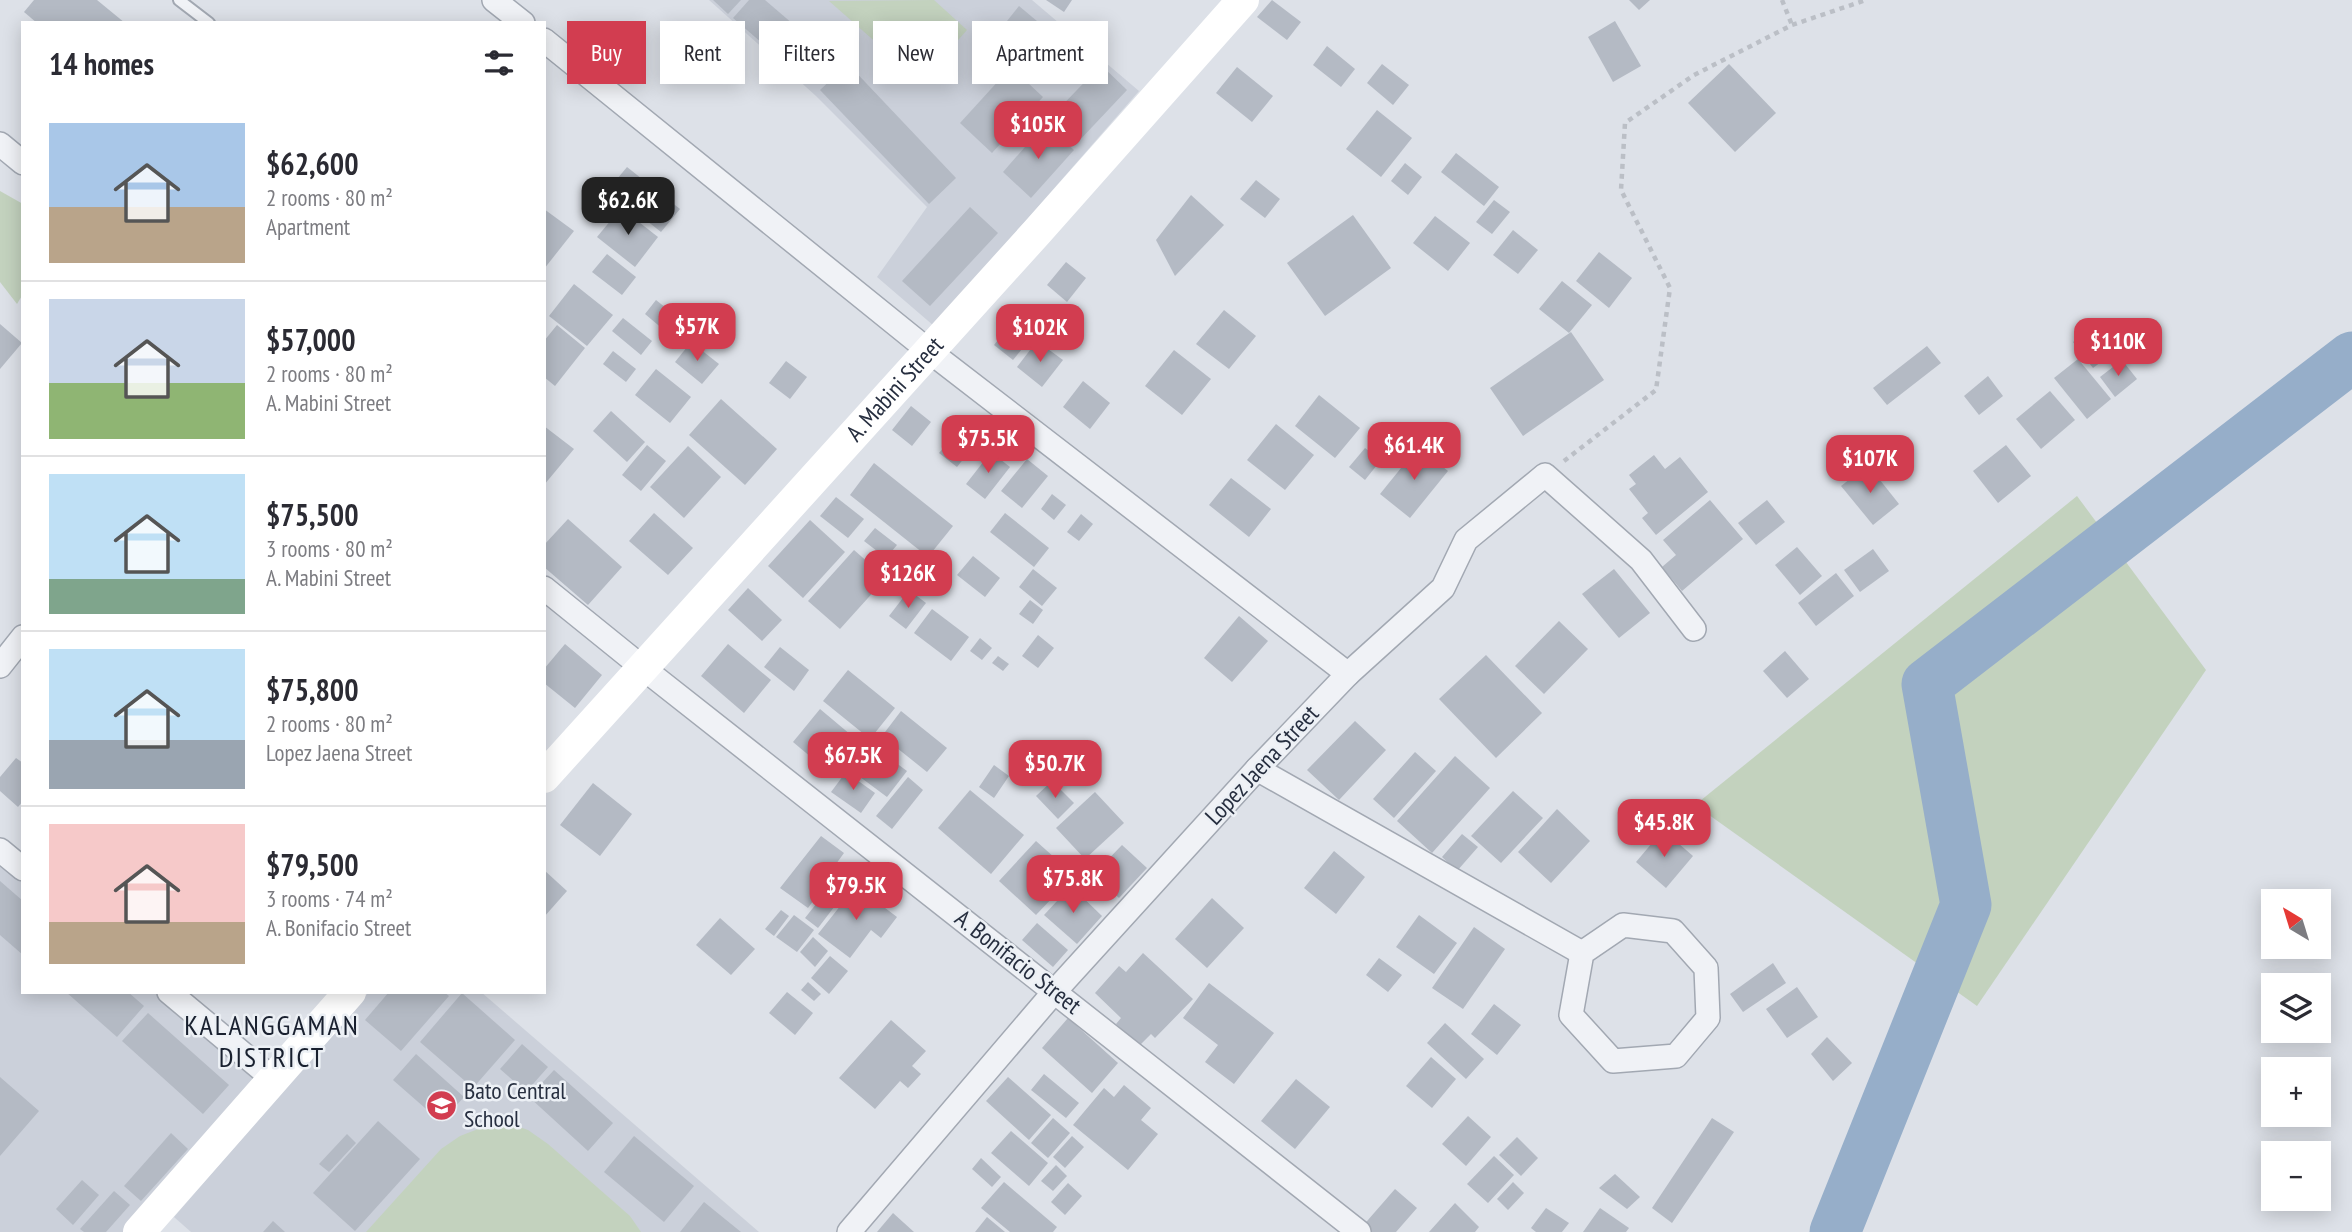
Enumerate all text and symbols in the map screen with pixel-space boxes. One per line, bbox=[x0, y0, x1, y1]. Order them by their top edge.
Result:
chip: Buy bbox=[567, 21, 646, 84]
chip: Rent bbox=[660, 21, 745, 84]
chip: Filters bbox=[759, 21, 859, 84]
chip: New bbox=[873, 21, 958, 84]
chip: Apartment bbox=[972, 21, 1108, 84]
text: 14 homes bbox=[49, 44, 154, 83]
icon: filters bbox=[480, 44, 518, 82]
pin: $105K bbox=[989, 102, 1087, 161]
text: $105K bbox=[1010, 109, 1066, 138]
text: $62,600 bbox=[266, 144, 359, 183]
icon: home bbox=[105, 151, 189, 235]
pin: $62.6K bbox=[571, 177, 685, 237]
text: 2 rooms · 80 m² bbox=[266, 183, 393, 212]
text: $62.6K bbox=[598, 185, 658, 214]
text: Apartment bbox=[266, 212, 350, 241]
pin: $57K bbox=[656, 304, 738, 363]
pin: $102K bbox=[991, 304, 1089, 364]
text: $57K bbox=[675, 311, 719, 340]
text: $102K bbox=[1012, 312, 1068, 341]
pin: $110K bbox=[2069, 318, 2167, 378]
text: $57,000 bbox=[266, 320, 356, 359]
text: $110K bbox=[2090, 326, 2146, 355]
icon: home bbox=[105, 327, 189, 411]
street label: A. Mabini Street bbox=[839, 330, 950, 448]
text: 2 rooms · 80 m² bbox=[266, 359, 393, 388]
text: A. Mabini Street bbox=[266, 388, 391, 417]
pin: $75.5K bbox=[931, 416, 1045, 475]
pin: $61.4K bbox=[1357, 422, 1471, 482]
text: $75.5K bbox=[958, 423, 1018, 452]
text: $61.4K bbox=[1384, 430, 1444, 459]
pin: $107K bbox=[1821, 435, 1919, 495]
text: $107K bbox=[1842, 443, 1898, 472]
text: $75,500 bbox=[266, 495, 359, 534]
icon: home bbox=[105, 502, 189, 586]
text: 3 rooms · 80 m² bbox=[266, 534, 393, 563]
pin: $126K bbox=[859, 550, 957, 610]
text: $126K bbox=[880, 558, 936, 587]
text: A. Mabini Street bbox=[266, 563, 391, 592]
text: $75,800 bbox=[266, 670, 359, 709]
icon: home bbox=[105, 677, 189, 761]
street label: Lopez Jaena Street bbox=[1198, 698, 1325, 831]
text: 2 rooms · 80 m² bbox=[266, 709, 393, 738]
pin: $67.5K bbox=[796, 732, 910, 792]
text: Lopez Jaena Street bbox=[266, 738, 412, 767]
text: $67.5K bbox=[824, 740, 882, 769]
pin: $50.7K bbox=[998, 740, 1112, 800]
text: $50.7K bbox=[1025, 748, 1085, 777]
pin: $45.8K bbox=[1607, 800, 1721, 859]
text: $45.8K bbox=[1634, 807, 1694, 836]
text: $79,500 bbox=[266, 845, 359, 884]
icon: home bbox=[105, 852, 189, 936]
pin: $75.8K bbox=[1016, 856, 1130, 915]
pin: $79.5K bbox=[799, 862, 913, 922]
text: $75.8K bbox=[1043, 863, 1103, 892]
text: $79.5K bbox=[826, 870, 886, 899]
text: 3 rooms · 74 m² bbox=[266, 884, 393, 913]
north arrow bbox=[2261, 889, 2331, 959]
map controls bbox=[2261, 889, 2331, 1211]
street label: A. Bonifacio Street bbox=[949, 903, 1088, 1021]
text: A. Bonifacio Street bbox=[266, 913, 411, 942]
button: layers bbox=[2261, 973, 2331, 1043]
district label: KALANGGAMAN DISTRICT bbox=[184, 1006, 360, 1075]
button: + bbox=[2261, 1057, 2331, 1127]
place label: Bato Central School bbox=[464, 1075, 566, 1134]
school or university icon: Bato Central School bbox=[424, 1088, 458, 1122]
button: − bbox=[2261, 1141, 2331, 1211]

